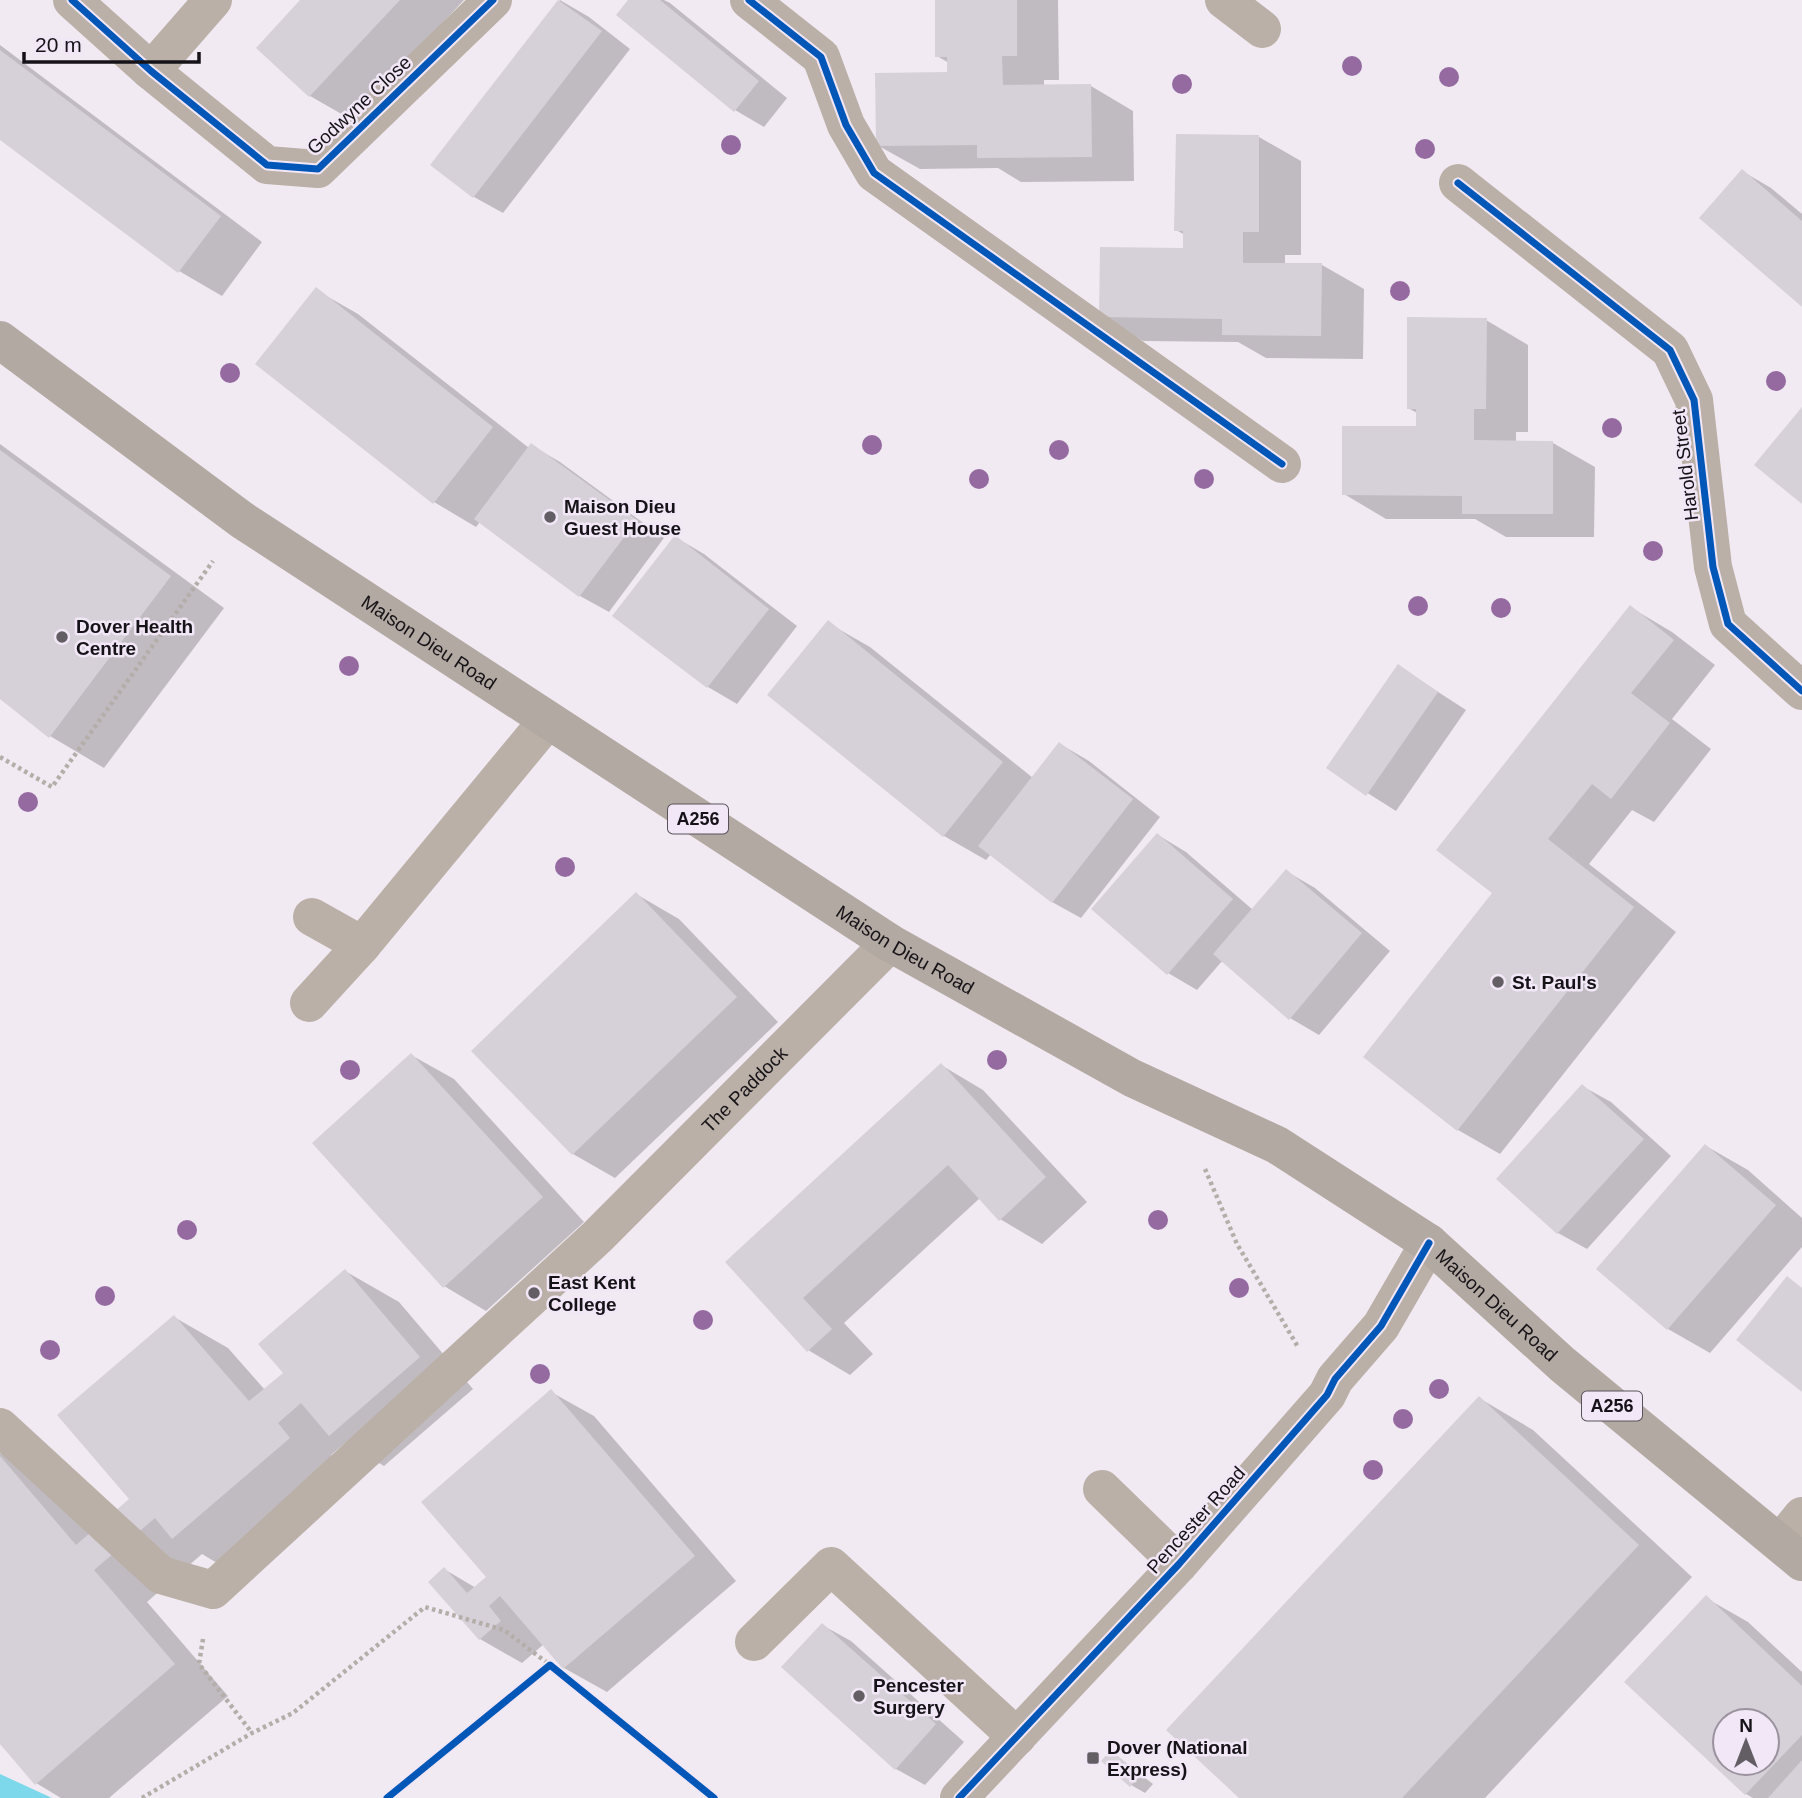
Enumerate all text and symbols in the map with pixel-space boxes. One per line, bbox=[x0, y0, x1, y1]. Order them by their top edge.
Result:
scale bar bbox=[24, 21, 200, 65]
text: 20 m bbox=[35, 33, 82, 56]
street label: Godwyne Close bbox=[303, 52, 415, 158]
street label: Harold Street bbox=[1668, 407, 1702, 522]
place label: Maison Dieu Guest House bbox=[564, 496, 681, 539]
marker: Maison Dieu Guest House bbox=[542, 509, 558, 525]
street label: Maison Dieu Road bbox=[358, 591, 500, 694]
place label: Dover Health Centre bbox=[76, 616, 193, 659]
marker: Dover Health Centre bbox=[54, 629, 70, 645]
road number: A256 bbox=[668, 804, 728, 834]
street label: Maison Dieu Road bbox=[833, 900, 978, 998]
place label: St. Paul's bbox=[1512, 972, 1597, 993]
marker: St. Paul's bbox=[1490, 974, 1506, 990]
street label: The Paddock bbox=[697, 1042, 792, 1136]
street label: Maison Dieu Road bbox=[1432, 1244, 1562, 1365]
place label: East Kent College bbox=[548, 1272, 636, 1315]
marker: East Kent College bbox=[526, 1285, 542, 1301]
road number: A256 bbox=[1582, 1392, 1642, 1420]
street label: Pencester Road bbox=[1143, 1462, 1249, 1578]
place label: Pencester Surgery bbox=[873, 1675, 964, 1718]
marker: Pencester Surgery bbox=[851, 1688, 867, 1704]
north arrow bbox=[1711, 1707, 1781, 1777]
text: N bbox=[1739, 1715, 1753, 1736]
place label: Dover (National Express) bbox=[1107, 1737, 1247, 1780]
marker: Dover (National Express) bbox=[1085, 1750, 1101, 1766]

